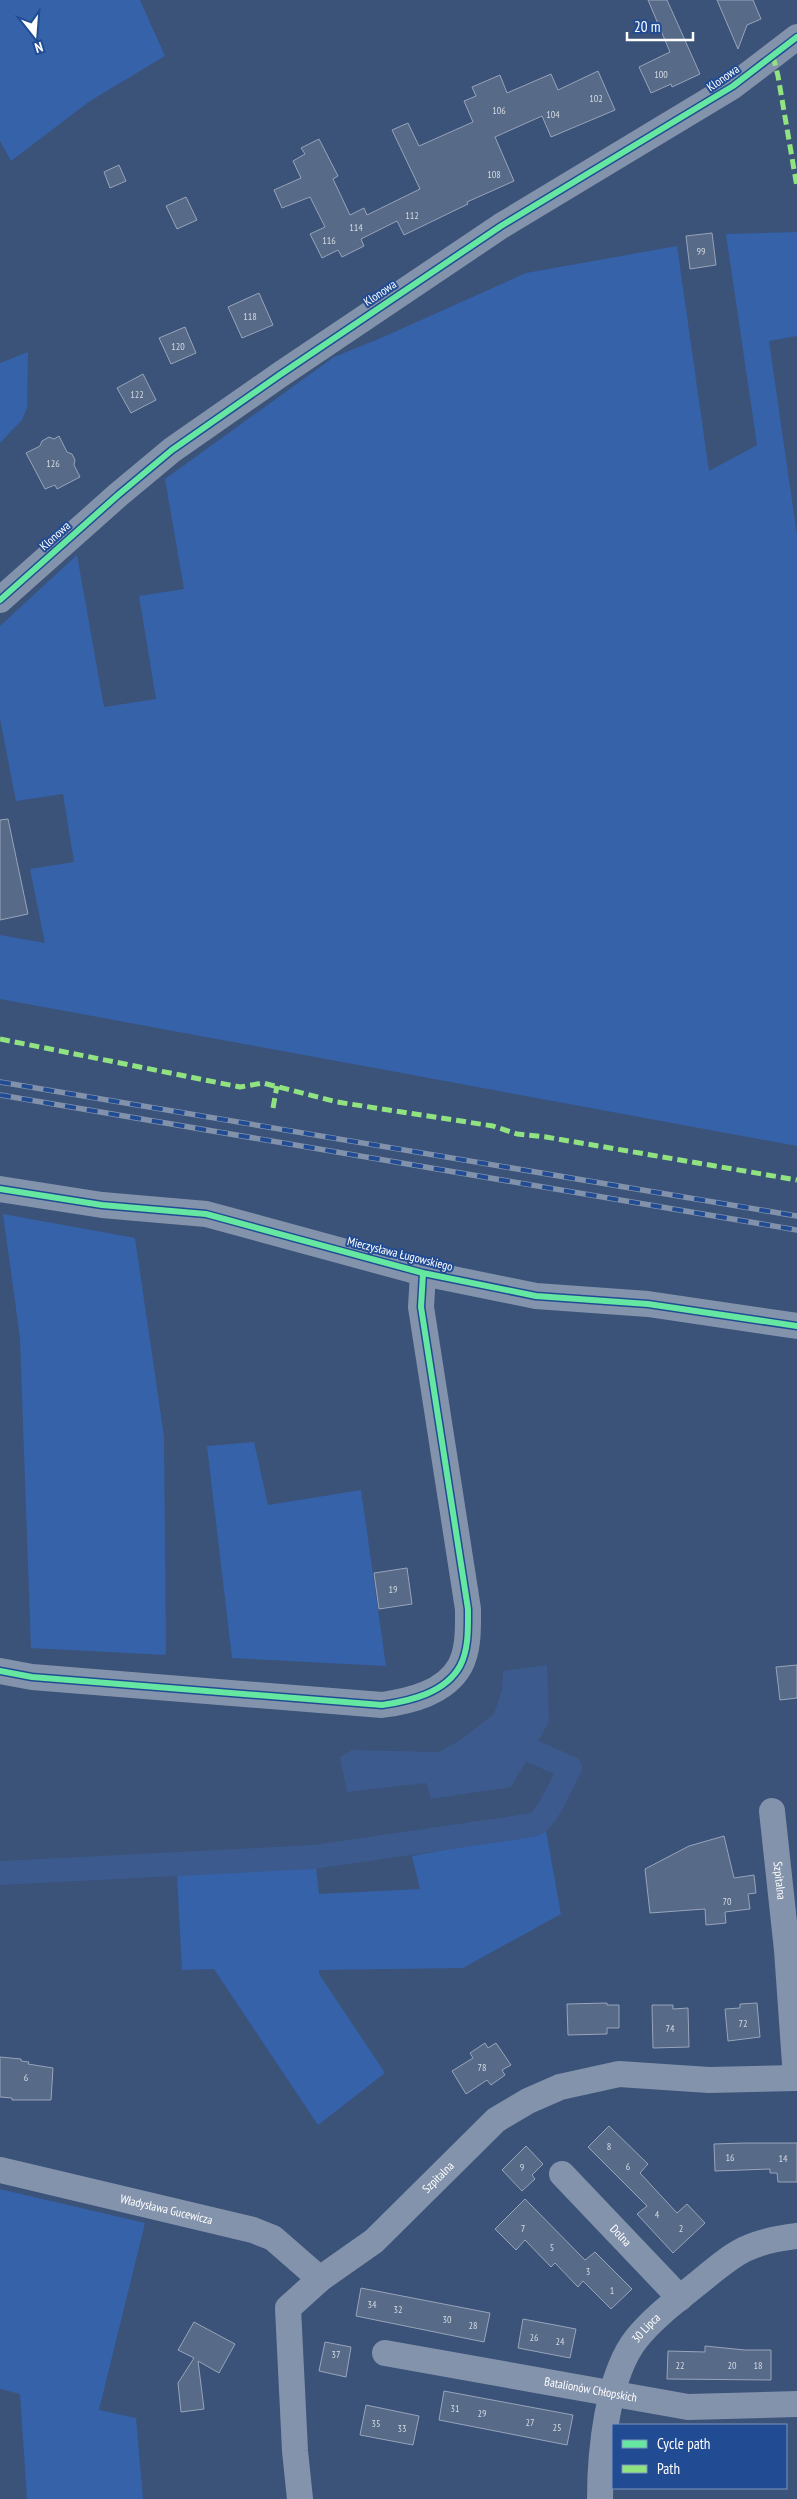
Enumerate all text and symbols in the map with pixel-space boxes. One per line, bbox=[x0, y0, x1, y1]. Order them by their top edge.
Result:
north arrow bbox=[10, 10, 60, 60]
scale bar bbox=[627, 10, 693, 42]
text: 20 m bbox=[634, 17, 660, 36]
text: N bbox=[33, 38, 45, 57]
street label: Klonowa bbox=[704, 61, 742, 94]
house number: 100 bbox=[654, 68, 668, 81]
house number: 102 bbox=[589, 92, 603, 105]
house number: 106 bbox=[492, 104, 506, 117]
house number: 104 bbox=[546, 108, 560, 121]
house number: 108 bbox=[487, 168, 501, 181]
house number: 112 bbox=[405, 209, 419, 222]
house number: 114 bbox=[349, 221, 363, 234]
house number: 116 bbox=[322, 234, 336, 247]
house number: 99 bbox=[697, 245, 706, 258]
street label: Klonowa bbox=[361, 276, 399, 309]
house number: 118 bbox=[243, 310, 257, 323]
house number: 120 bbox=[171, 340, 185, 353]
house number: 122 bbox=[130, 388, 144, 401]
house number: 126 bbox=[46, 457, 60, 470]
street label: Klonowa bbox=[36, 518, 73, 553]
street label: Mieczysława Ługowskiego bbox=[346, 1233, 454, 1274]
house number: 19 bbox=[389, 1583, 398, 1596]
street label: Szpitalna bbox=[770, 1861, 790, 1901]
house number: 70 bbox=[723, 1895, 732, 1908]
house number: 72 bbox=[739, 2017, 748, 2030]
house number: 74 bbox=[666, 2022, 675, 2035]
house number: 78 bbox=[478, 2061, 487, 2074]
house number: 6 bbox=[24, 2071, 29, 2084]
house number: 8 bbox=[607, 2140, 611, 2153]
house number: 16 bbox=[726, 2151, 735, 2164]
house number: 14 bbox=[779, 2152, 788, 2165]
street label: Szpitalna bbox=[419, 2158, 457, 2196]
house number: 6 bbox=[626, 2160, 631, 2173]
house number: 9 bbox=[520, 2161, 524, 2174]
street label: Władysława Gucewicza bbox=[119, 2191, 214, 2227]
house number: 4 bbox=[655, 2208, 660, 2221]
street label: Dolna bbox=[607, 2221, 635, 2249]
house number: 7 bbox=[521, 2222, 525, 2235]
house number: 2 bbox=[679, 2222, 683, 2235]
house number: 5 bbox=[550, 2241, 554, 2254]
house number: 3 bbox=[586, 2265, 590, 2278]
house number: 1 bbox=[610, 2284, 614, 2297]
house number: 34 bbox=[368, 2298, 377, 2311]
house number: 32 bbox=[394, 2303, 403, 2316]
street label: 30 Lipca bbox=[628, 2310, 663, 2346]
house number: 30 bbox=[443, 2313, 452, 2326]
house number: 28 bbox=[469, 2319, 478, 2332]
house number: 26 bbox=[530, 2331, 539, 2344]
house number: 24 bbox=[556, 2335, 565, 2348]
house number: 37 bbox=[332, 2348, 341, 2361]
house number: 22 bbox=[676, 2359, 685, 2372]
house number: 20 bbox=[728, 2359, 737, 2372]
house number: 18 bbox=[754, 2359, 763, 2372]
street label: Batalionów Chłopskich bbox=[543, 2374, 638, 2405]
house number: 31 bbox=[451, 2402, 460, 2415]
house number: 29 bbox=[478, 2407, 487, 2420]
house number: 27 bbox=[526, 2416, 535, 2429]
house number: 35 bbox=[372, 2417, 381, 2430]
house number: 25 bbox=[553, 2421, 562, 2434]
house number: 33 bbox=[398, 2422, 407, 2435]
legend bbox=[612, 2424, 787, 2489]
text: Cycle path bbox=[657, 2434, 710, 2453]
text: Path bbox=[657, 2459, 680, 2478]

